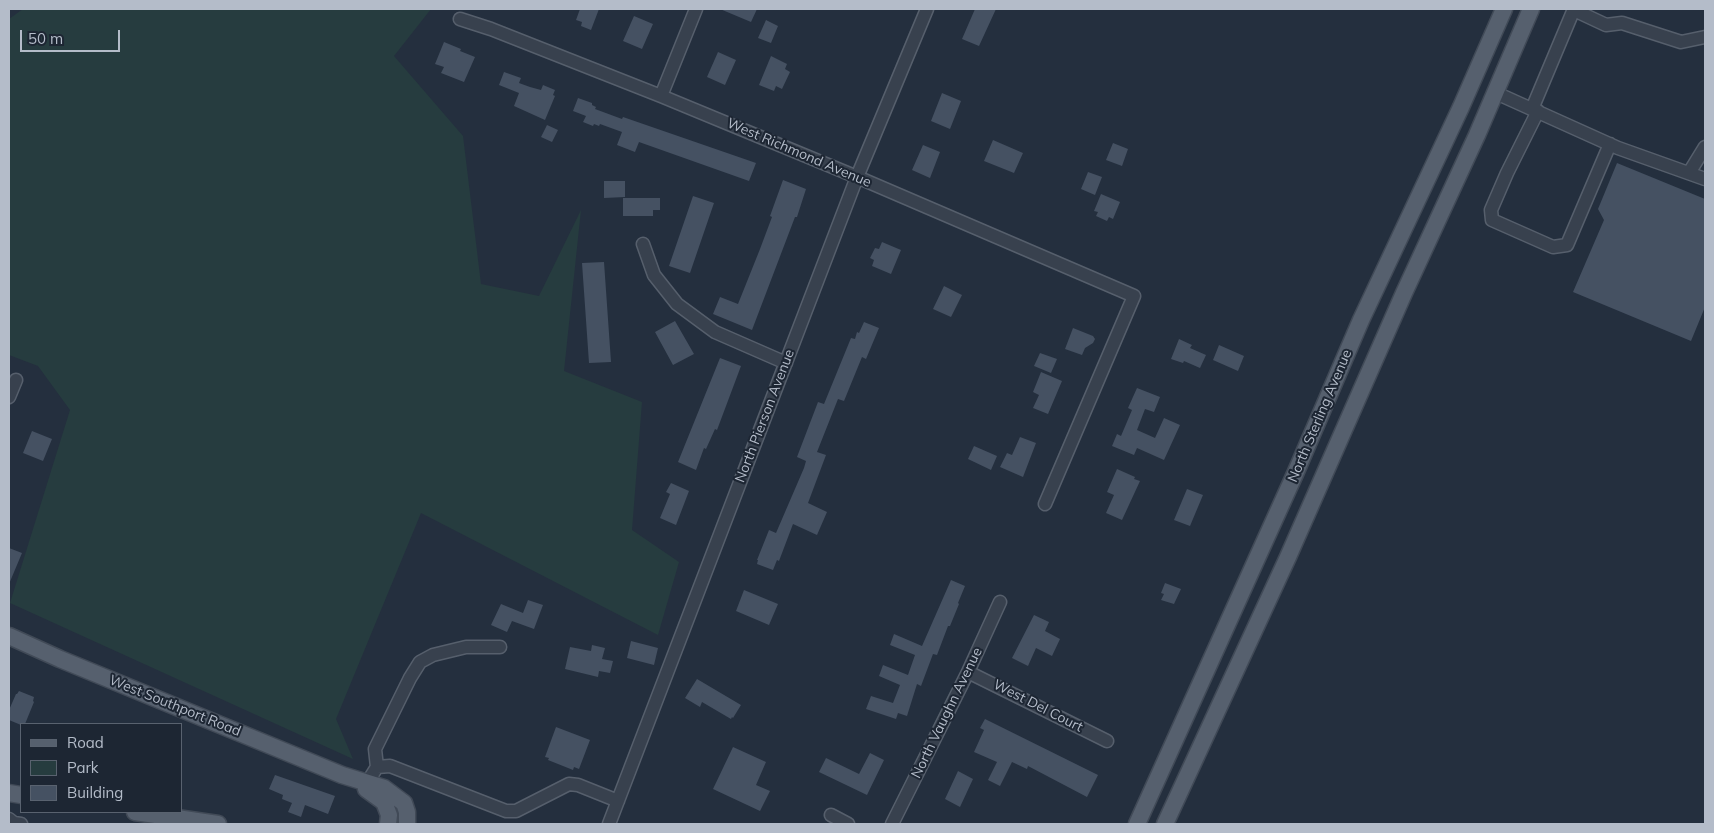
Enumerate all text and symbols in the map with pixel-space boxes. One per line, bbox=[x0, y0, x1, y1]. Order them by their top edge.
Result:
scale bar bbox=[22, 20, 122, 52]
text: 50 m bbox=[28, 29, 63, 48]
street label: West Richmond Avenue bbox=[724, 115, 874, 191]
street label: North Pierson Avenue bbox=[732, 347, 798, 485]
street label: North Sterling Avenue bbox=[1284, 347, 1356, 485]
street label: North Vaughn Avenue bbox=[908, 645, 986, 781]
street label: West Southport Road bbox=[107, 672, 243, 740]
street label: West Del Court bbox=[990, 676, 1086, 736]
legend bbox=[20, 723, 182, 813]
text: Road bbox=[67, 733, 104, 752]
text: Park bbox=[67, 758, 99, 777]
text: Building bbox=[67, 783, 123, 802]

